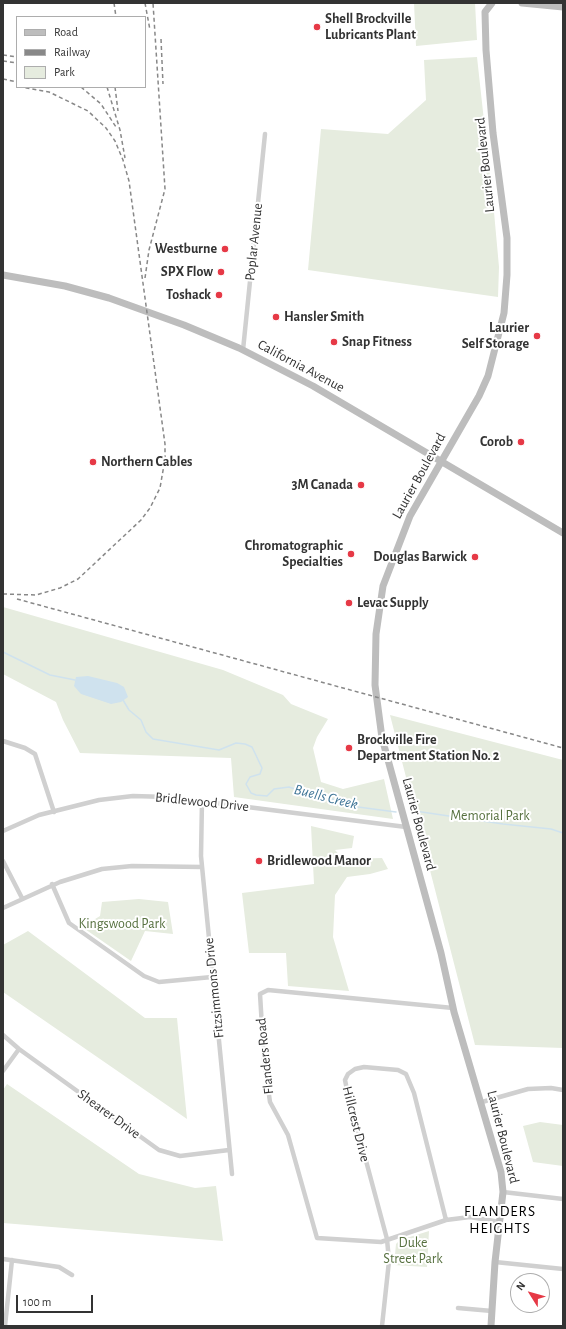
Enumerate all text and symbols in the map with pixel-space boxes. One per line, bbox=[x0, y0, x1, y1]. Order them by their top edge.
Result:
place label: Shell Brockville Lubricants Plant bbox=[325, 11, 416, 44]
legend bbox=[16, 16, 146, 88]
marker: Shell Brockville Lubricants Plant bbox=[312, 22, 322, 32]
text: Road bbox=[54, 26, 78, 38]
text: Railway bbox=[54, 46, 90, 58]
text: Park bbox=[54, 66, 75, 78]
street label: Laurier Boulevard bbox=[472, 117, 498, 213]
street label: Poplar Avenue bbox=[242, 202, 266, 282]
place label: Westburne bbox=[155, 241, 217, 257]
marker: Westburne bbox=[220, 244, 230, 254]
place label: SPX Flow bbox=[161, 264, 213, 280]
marker: SPX Flow bbox=[216, 267, 226, 277]
place label: Toshack bbox=[166, 287, 211, 303]
marker: Toshack bbox=[214, 290, 224, 300]
place label: Hansler Smith bbox=[284, 309, 364, 325]
marker: Hansler Smith bbox=[271, 312, 281, 322]
place label: Laurier Self Storage bbox=[462, 320, 529, 352]
marker: Laurier Self Storage bbox=[532, 331, 542, 341]
place label: Snap Fitness bbox=[342, 334, 412, 350]
street label: California Avenue bbox=[255, 336, 347, 396]
marker: Snap Fitness bbox=[329, 337, 339, 347]
street label: Laurier Boulevard bbox=[388, 430, 450, 522]
place label: Corob bbox=[480, 434, 513, 450]
marker: Corob bbox=[516, 437, 526, 447]
place label: Northern Cables bbox=[101, 454, 192, 470]
marker: Northern Cables bbox=[88, 457, 98, 467]
place label: 3M Canada bbox=[292, 477, 353, 493]
marker: 3M Canada bbox=[356, 480, 366, 490]
place label: Chromatographic Specialties bbox=[245, 538, 343, 570]
marker: Chromatographic Specialties bbox=[346, 549, 356, 559]
place label: Douglas Barwick bbox=[373, 549, 467, 565]
marker: Douglas Barwick bbox=[470, 552, 480, 562]
place label: Levac Supply bbox=[357, 595, 429, 611]
marker: Levac Supply bbox=[344, 598, 354, 608]
place label: Brockville Fire Department Station No. 2 bbox=[357, 732, 499, 764]
marker: Brockville Fire Department Station No. 2 bbox=[344, 743, 354, 753]
street label: Laurier Boulevard bbox=[399, 776, 439, 872]
water label: Buells Creek bbox=[292, 780, 360, 814]
street label: Bridlewood Drive bbox=[154, 789, 250, 815]
park label: Memorial Park bbox=[450, 808, 530, 824]
place label: Bridlewood Manor bbox=[267, 853, 371, 869]
marker: Bridlewood Manor bbox=[254, 856, 264, 866]
park label: Kingswood Park bbox=[79, 916, 165, 932]
street label: Fitzsimmons Drive bbox=[200, 937, 228, 1039]
street label: Flanders Road bbox=[253, 1017, 277, 1095]
street label: Hillcrest Drive bbox=[339, 1085, 373, 1163]
street label: Shearer Drive bbox=[74, 1086, 144, 1142]
street label: Laurier Boulevard bbox=[483, 1089, 523, 1185]
district label: FLANDERS HEIGHTS bbox=[464, 1202, 536, 1237]
park label: Duke Street Park bbox=[383, 1235, 443, 1268]
north arrow bbox=[510, 1273, 550, 1313]
text: N bbox=[514, 1280, 528, 1292]
scale bar bbox=[18, 1287, 95, 1313]
text: 100 m bbox=[23, 1296, 51, 1308]

